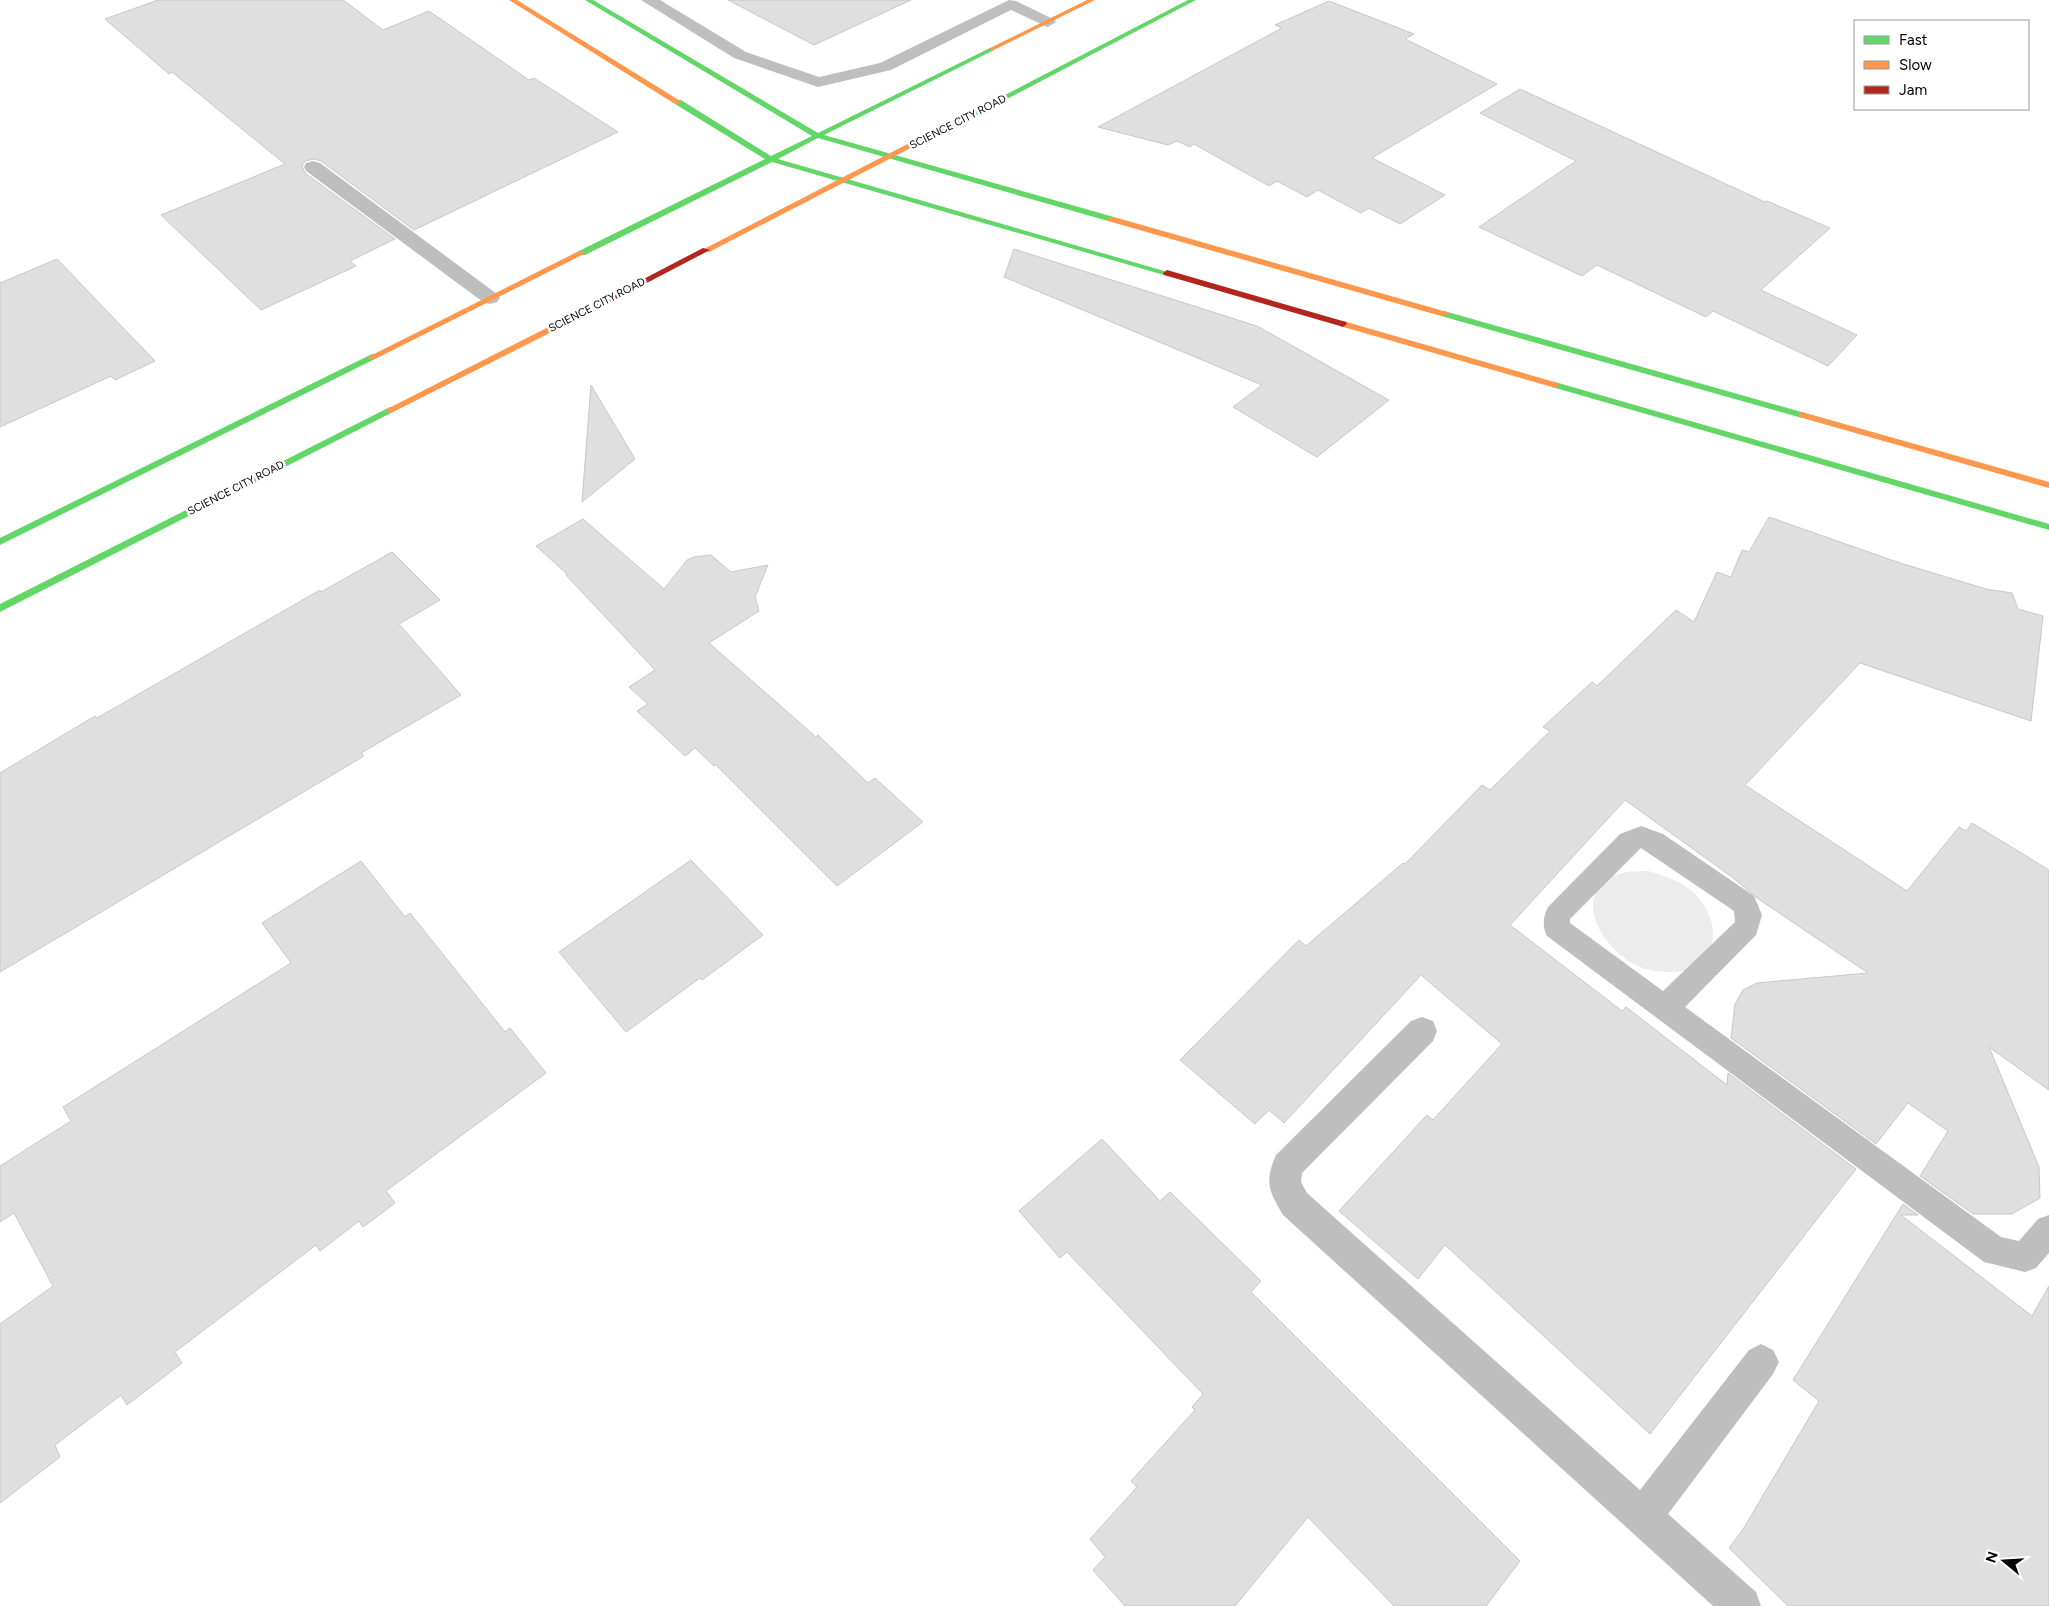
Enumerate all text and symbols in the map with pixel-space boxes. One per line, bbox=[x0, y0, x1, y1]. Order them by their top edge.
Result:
legend bbox=[1854, 20, 2029, 110]
text: Fast bbox=[1899, 31, 1928, 49]
text: Slow bbox=[1899, 56, 1932, 74]
text: Jam bbox=[1899, 81, 1927, 99]
street label: SCIENCE CITY ROAD bbox=[908, 92, 1009, 152]
street label: SCIENCE CITY ROAD bbox=[547, 275, 648, 335]
street label: SCIENCE CITY ROAD bbox=[186, 458, 287, 518]
north arrow bbox=[1979, 1536, 2029, 1586]
text: N bbox=[1982, 1549, 2002, 1565]

